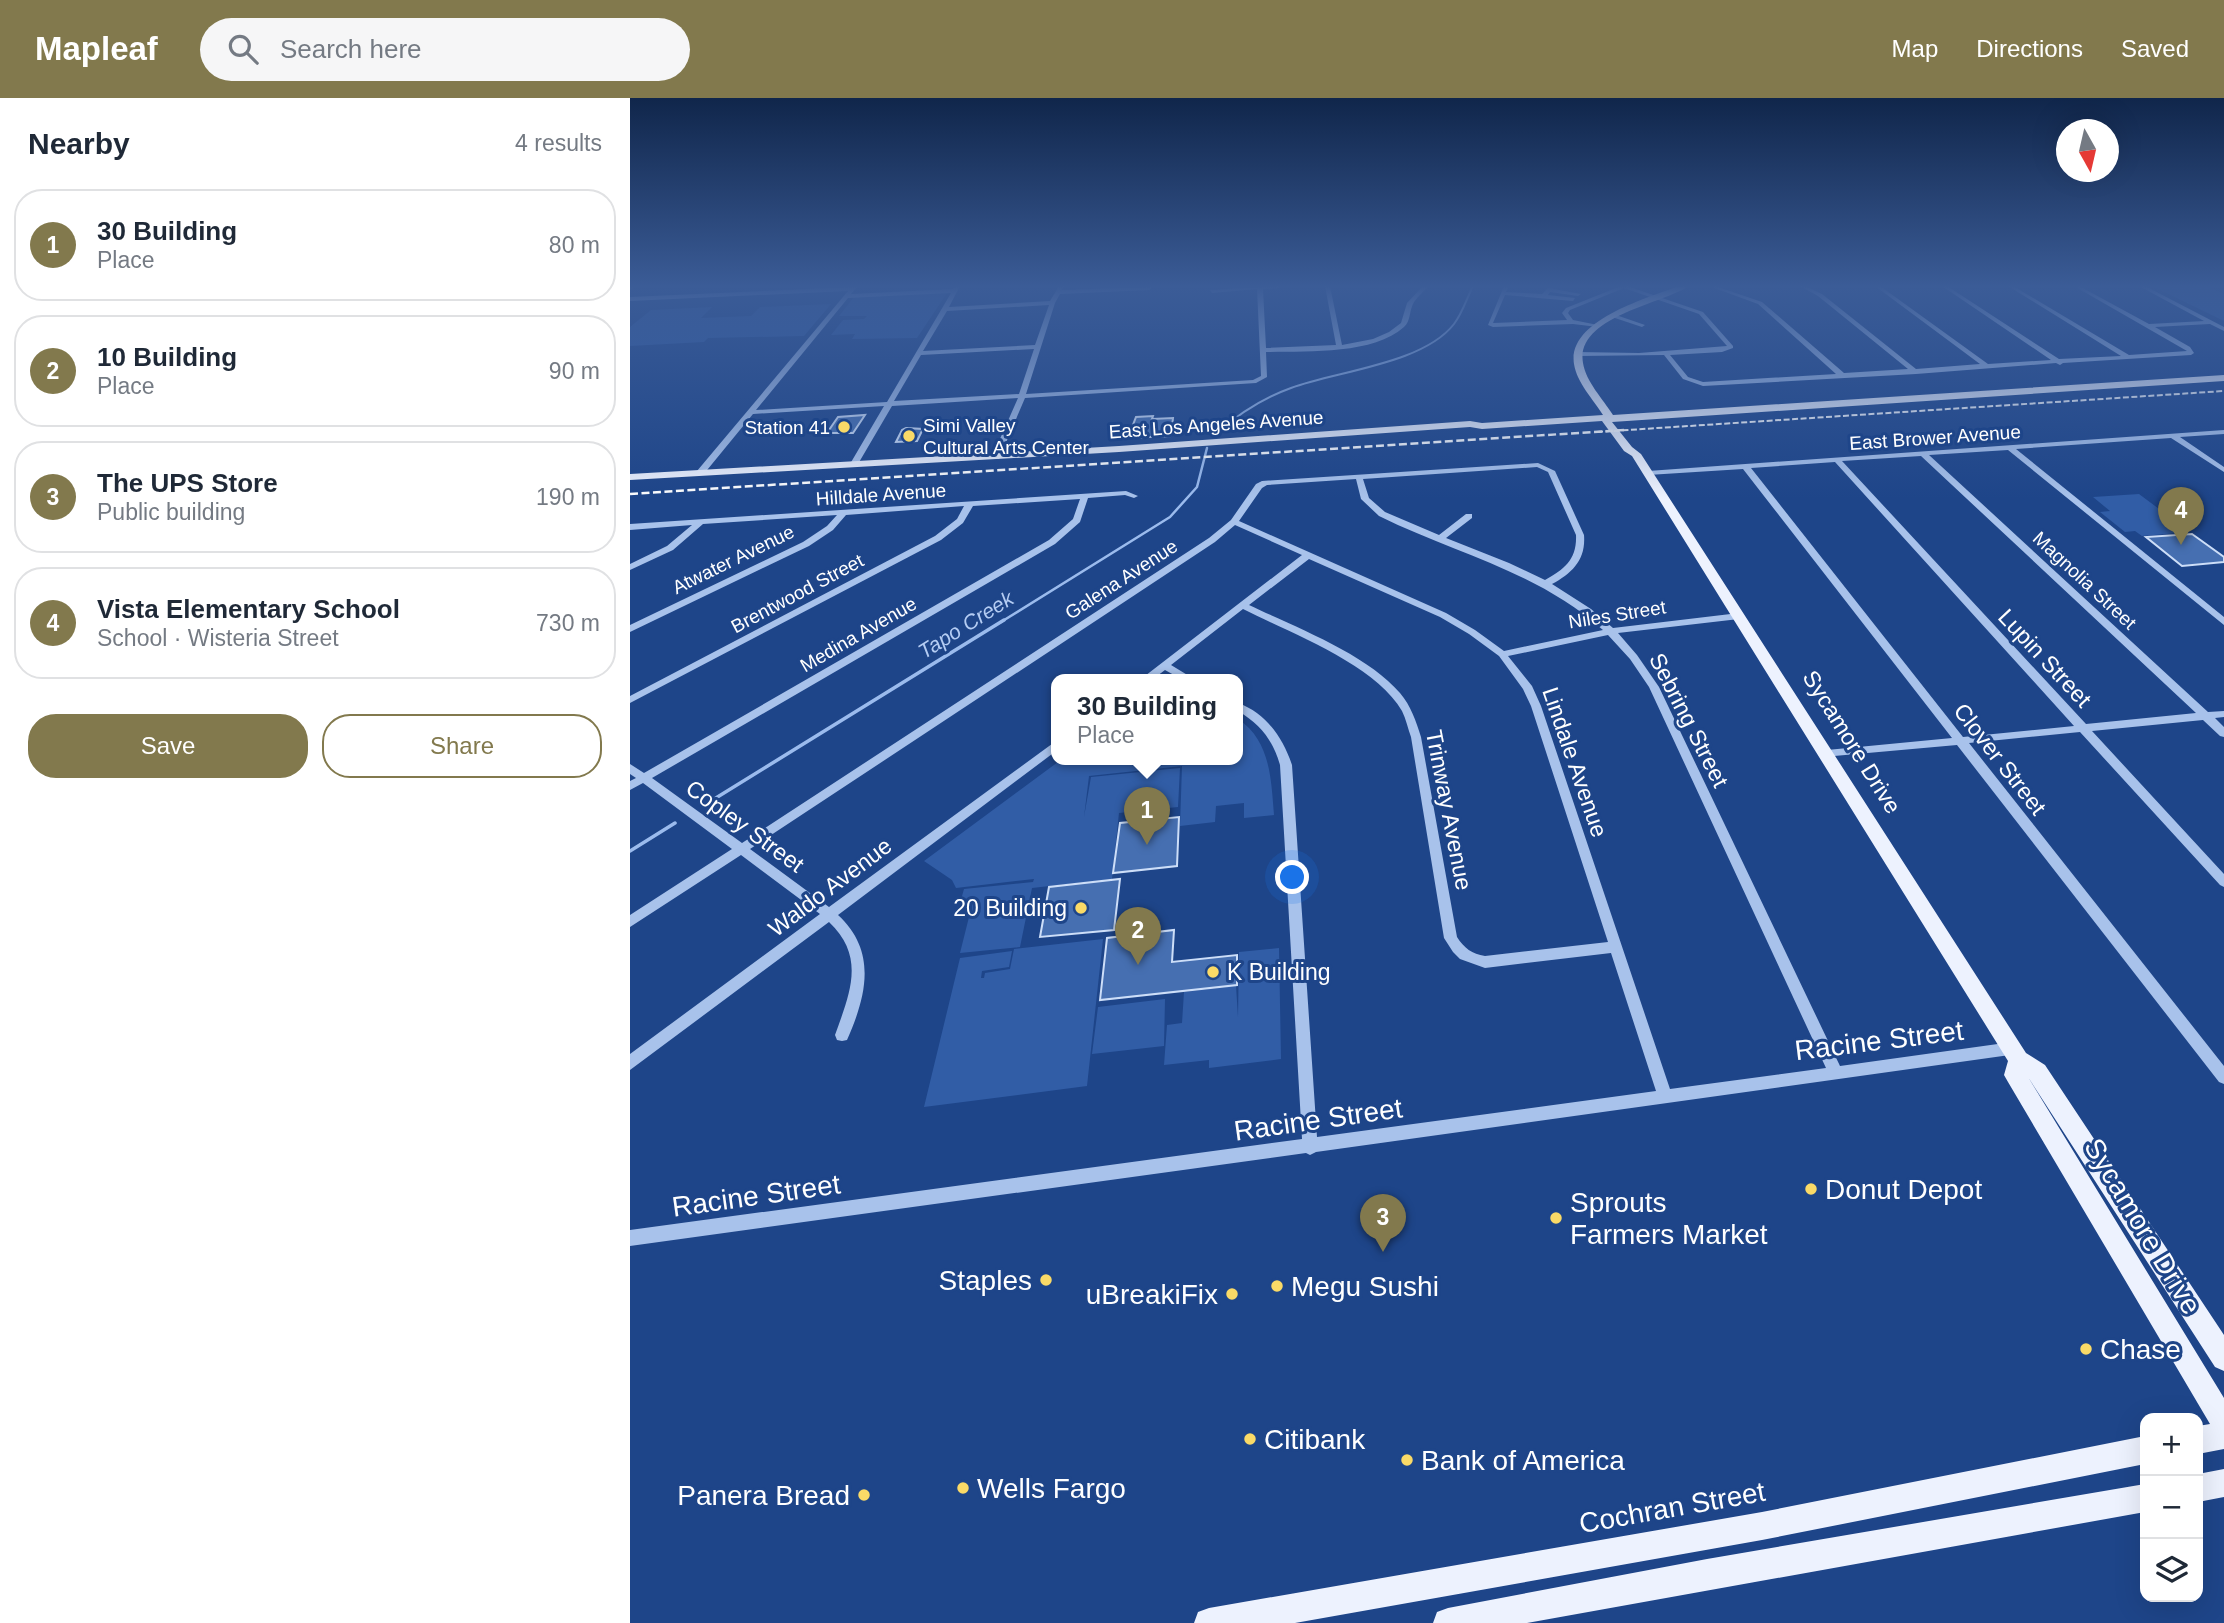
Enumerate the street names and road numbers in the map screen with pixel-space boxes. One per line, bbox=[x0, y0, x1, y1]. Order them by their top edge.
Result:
street label: East Los Angeles Avenue bbox=[1108, 407, 1324, 442]
street label: East Brower Avenue bbox=[1849, 421, 2021, 454]
street label: Hilldale Avenue bbox=[815, 479, 947, 510]
street label: Atwater Avenue bbox=[669, 521, 797, 598]
street label: Magnolia Street bbox=[2029, 527, 2141, 634]
street label: Galena Avenue bbox=[1061, 535, 1181, 624]
street label: Brentwood Street bbox=[727, 549, 868, 637]
street label: Medina Avenue bbox=[796, 593, 920, 676]
street label: Niles Street bbox=[1567, 596, 1668, 633]
street label: Lupin Street bbox=[1993, 604, 2097, 713]
street label: Sebring Street bbox=[1644, 649, 1734, 792]
street label: Sycamore Drive bbox=[1798, 666, 1906, 818]
street label: Lindale Avenue bbox=[1537, 684, 1613, 840]
street label: Clover Street bbox=[1948, 698, 2052, 820]
street label: Trinway Avenue bbox=[1421, 728, 1477, 892]
street label: Copley Street bbox=[681, 775, 809, 878]
street label: Waldo Avenue bbox=[763, 832, 897, 942]
street label: Racine Street bbox=[1793, 1015, 1965, 1066]
street label: Racine Street bbox=[1232, 1092, 1404, 1147]
street label: Sycamore Drive bbox=[2078, 1133, 2207, 1320]
street label: Racine Street bbox=[670, 1168, 842, 1223]
street label: Cochran Street bbox=[1577, 1476, 1768, 1539]

